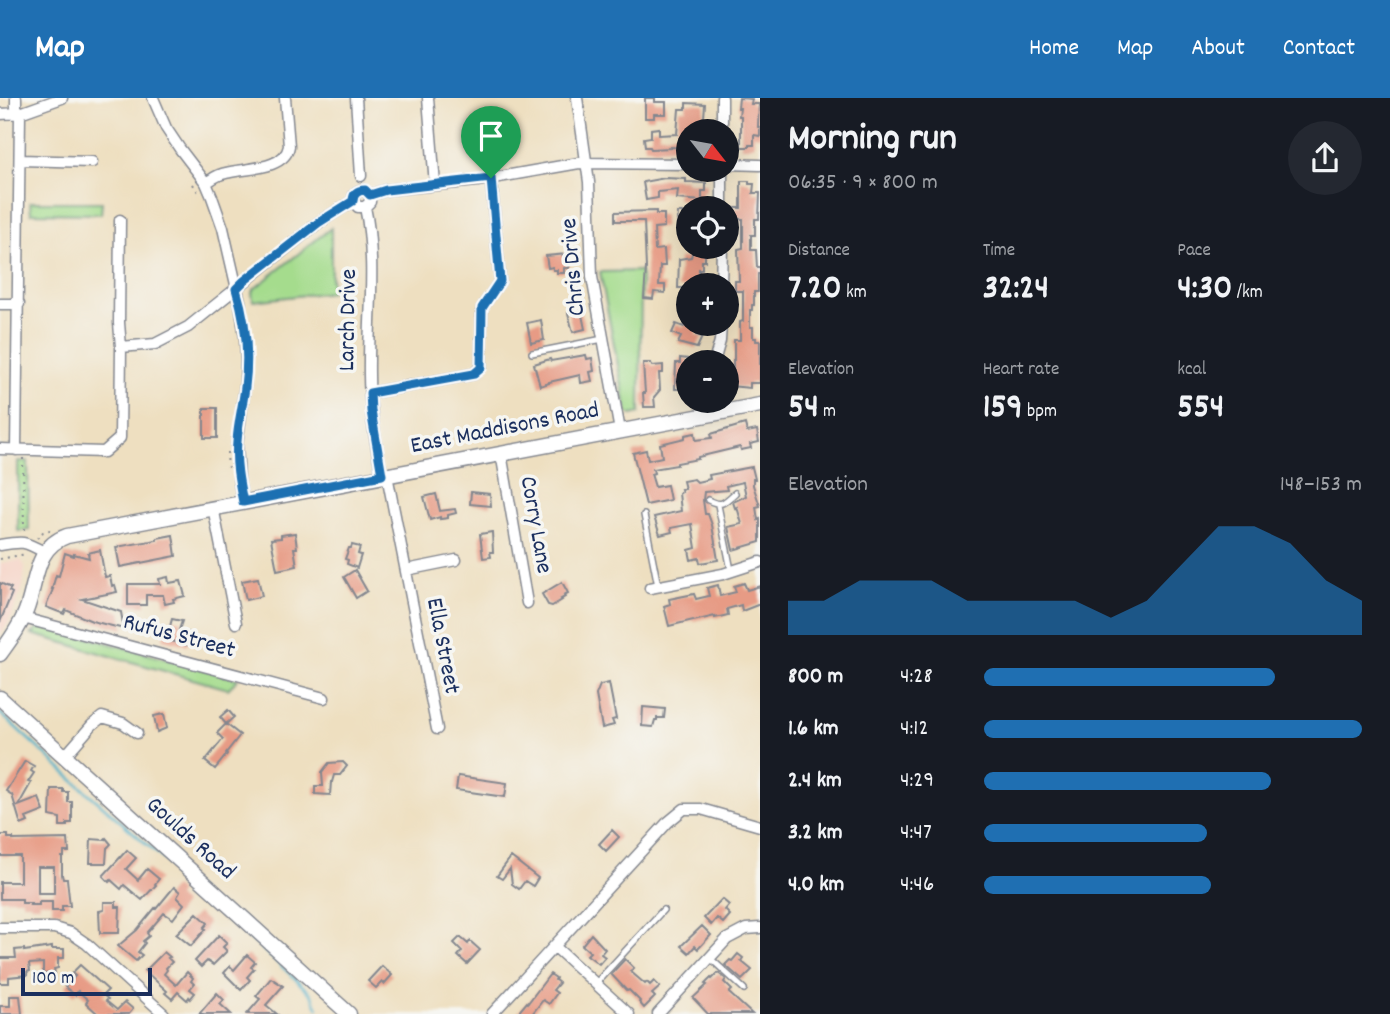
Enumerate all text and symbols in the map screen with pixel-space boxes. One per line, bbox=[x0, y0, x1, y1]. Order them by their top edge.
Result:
text: Map bbox=[35, 26, 85, 73]
text: Home bbox=[1029, 32, 1079, 66]
text: Map bbox=[1117, 32, 1153, 66]
text: About bbox=[1191, 32, 1245, 66]
text: Contact bbox=[1283, 32, 1355, 66]
pin bbox=[461, 106, 521, 178]
text: Morning run bbox=[788, 113, 957, 168]
icon: arrive bbox=[472, 117, 510, 155]
north arrow bbox=[676, 119, 738, 182]
map controls bbox=[676, 119, 739, 413]
button: share bbox=[1288, 121, 1362, 195]
text: 06:35 · 9 × 800 m bbox=[788, 167, 938, 200]
button: locate bbox=[676, 196, 739, 259]
street label: Chris Drive bbox=[553, 217, 595, 317]
text: Distance bbox=[788, 238, 850, 265]
text: Time bbox=[983, 238, 1015, 265]
text: Pace bbox=[1177, 238, 1211, 265]
text: 7.20 bbox=[788, 265, 842, 315]
text: 32:24 bbox=[983, 265, 1049, 315]
text: 4:30 bbox=[1177, 265, 1232, 315]
street label: Larch Drive bbox=[331, 269, 367, 371]
button: + bbox=[676, 273, 739, 336]
text: km bbox=[842, 280, 867, 307]
text: /km bbox=[1232, 280, 1263, 307]
button: − bbox=[676, 350, 739, 413]
text: Elevation bbox=[788, 357, 854, 384]
text: Heart rate bbox=[983, 357, 1059, 384]
text: kcal bbox=[1177, 357, 1206, 384]
text: 54 bbox=[788, 384, 819, 434]
text: 159 bbox=[983, 384, 1023, 434]
text: 554 bbox=[1177, 384, 1224, 434]
street label: East Maddisons Road bbox=[408, 394, 602, 464]
text: m bbox=[819, 399, 836, 426]
text: bpm bbox=[1023, 399, 1057, 426]
text: Elevation bbox=[788, 469, 868, 502]
text: 148–153 m bbox=[1280, 469, 1362, 502]
street label: Corry Lane bbox=[510, 474, 560, 576]
street label: Ella Street bbox=[416, 595, 468, 697]
street label: Rufus Street bbox=[119, 606, 239, 668]
text: 800 m bbox=[788, 661, 843, 694]
text: 4:28 bbox=[900, 661, 933, 694]
text: 1.6 km bbox=[788, 713, 839, 746]
text: 4:12 bbox=[900, 713, 928, 746]
text: 2.4 km bbox=[788, 765, 842, 798]
text: 4:29 bbox=[900, 765, 934, 798]
street label: Goulds Road bbox=[138, 789, 242, 889]
text: 3.2 km bbox=[788, 817, 843, 850]
text: 4:47 bbox=[900, 817, 932, 850]
text: 4.0 km bbox=[788, 869, 844, 902]
text: 4:46 bbox=[900, 869, 934, 902]
scale bar bbox=[21, 965, 152, 997]
text: 100 m bbox=[32, 966, 74, 993]

